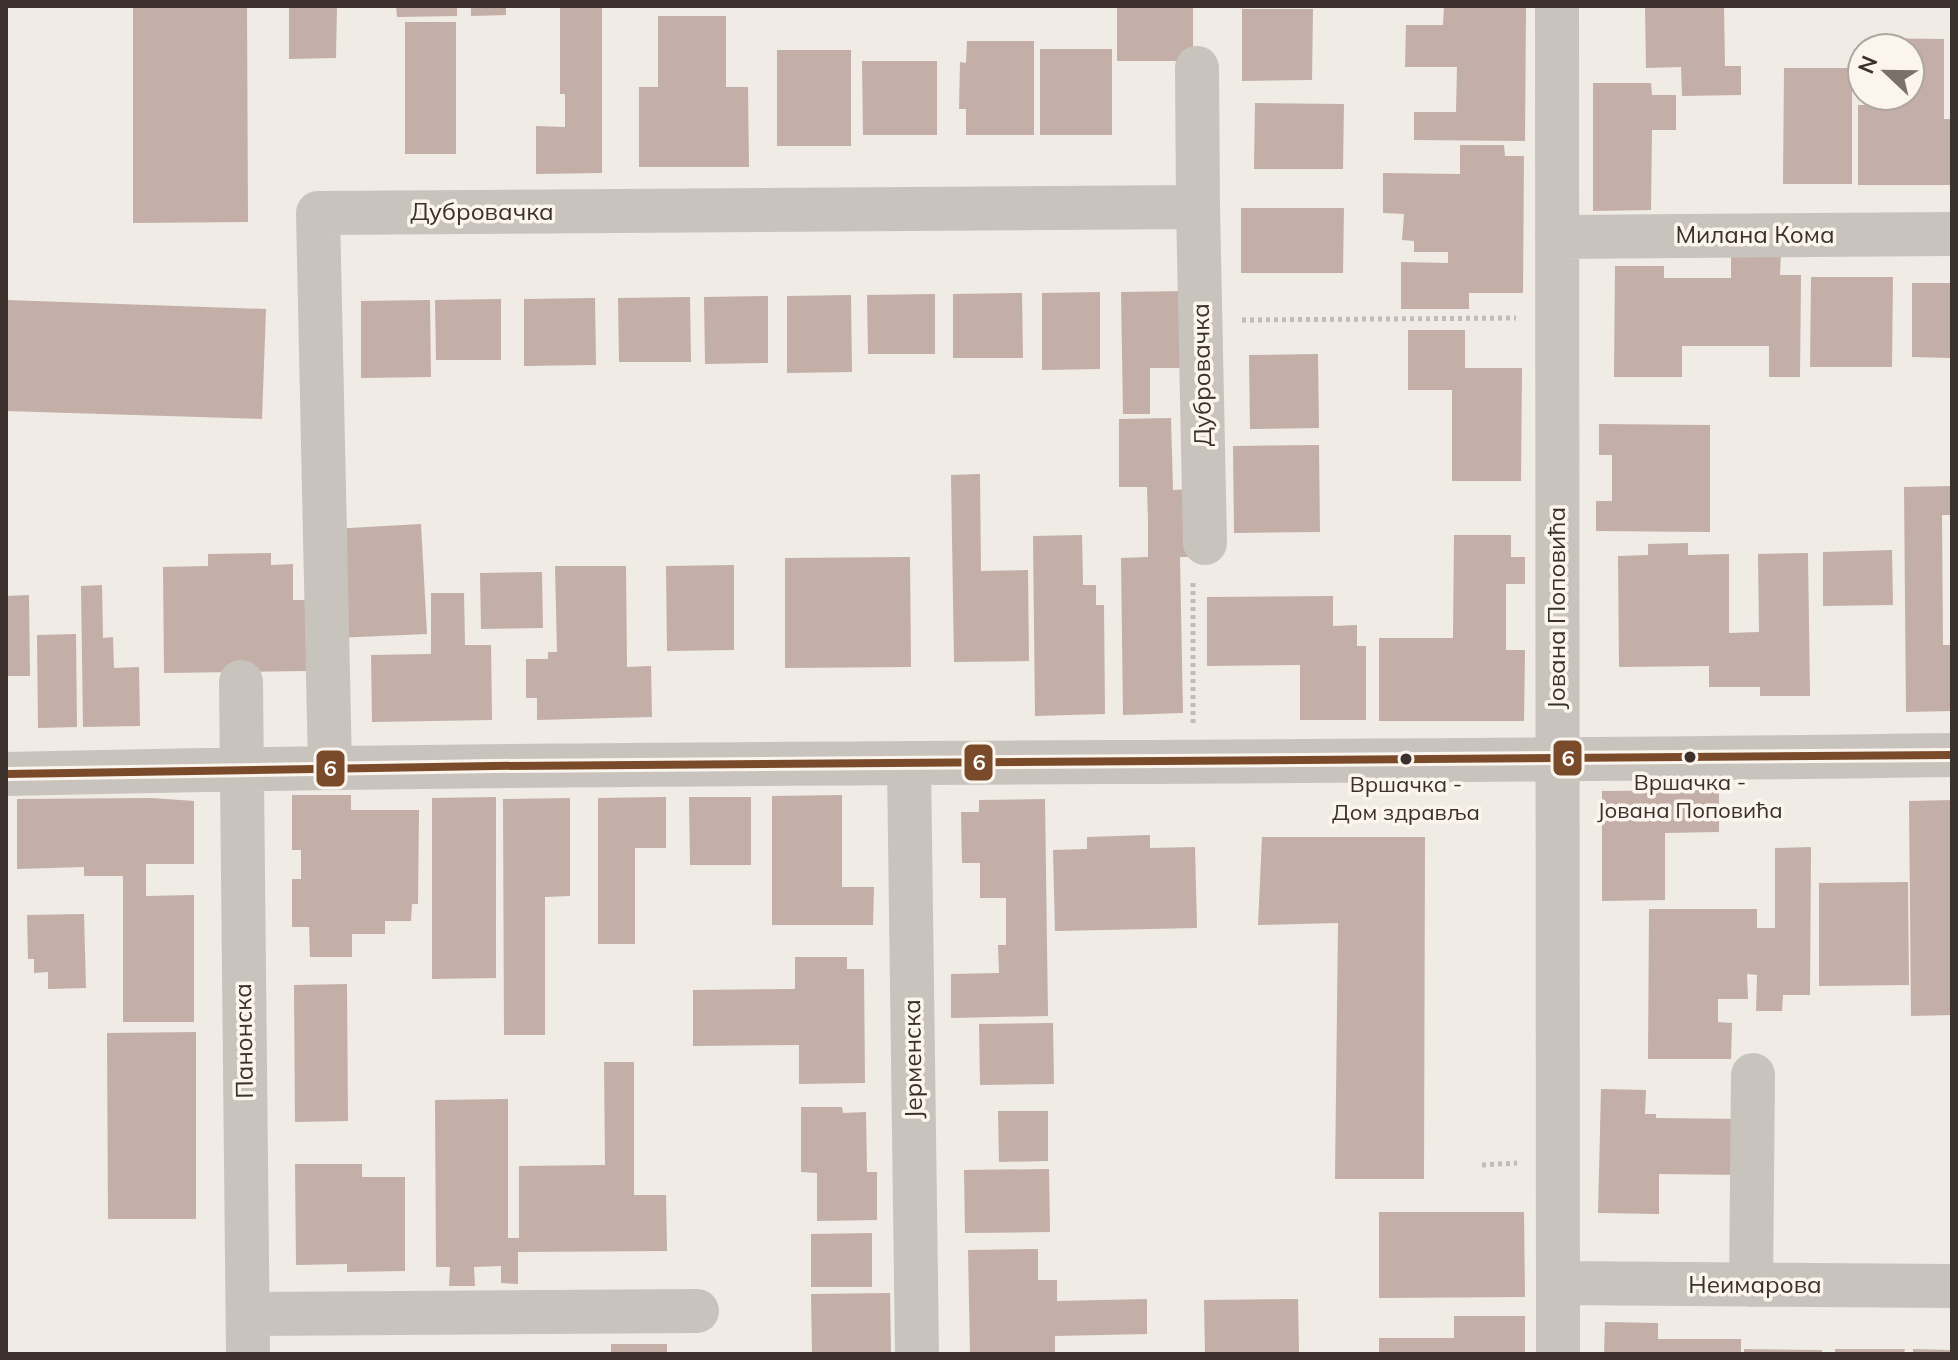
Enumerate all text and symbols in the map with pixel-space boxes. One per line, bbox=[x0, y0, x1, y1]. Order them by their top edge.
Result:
north arrow bbox=[1846, 32, 1926, 112]
text: N bbox=[1851, 52, 1884, 77]
street label: Дубровачка bbox=[410, 196, 554, 226]
street label: Милана Кома bbox=[1675, 219, 1835, 249]
street label: Дубровачка bbox=[1185, 303, 1217, 447]
street label: Јована Поповића bbox=[1541, 507, 1571, 709]
line badge: 6 bbox=[1552, 739, 1583, 777]
line badge: 6 bbox=[963, 743, 994, 782]
text: 6 bbox=[1561, 744, 1575, 772]
text: 6 bbox=[972, 748, 986, 776]
line badge: 6 bbox=[315, 749, 346, 788]
marker: Вршачка - Јована Поповића bbox=[1682, 749, 1698, 765]
marker: Вршачка - Дом здравља bbox=[1398, 751, 1414, 767]
text: 6 bbox=[323, 754, 337, 782]
place label: Вршачка - Јована Поповића bbox=[1597, 768, 1783, 824]
place label: Вршачка - Дом здравља bbox=[1332, 770, 1480, 826]
street label: Панонска bbox=[227, 983, 259, 1099]
street label: Јерменска bbox=[896, 999, 928, 1119]
street label: Неимарова bbox=[1688, 1269, 1822, 1299]

